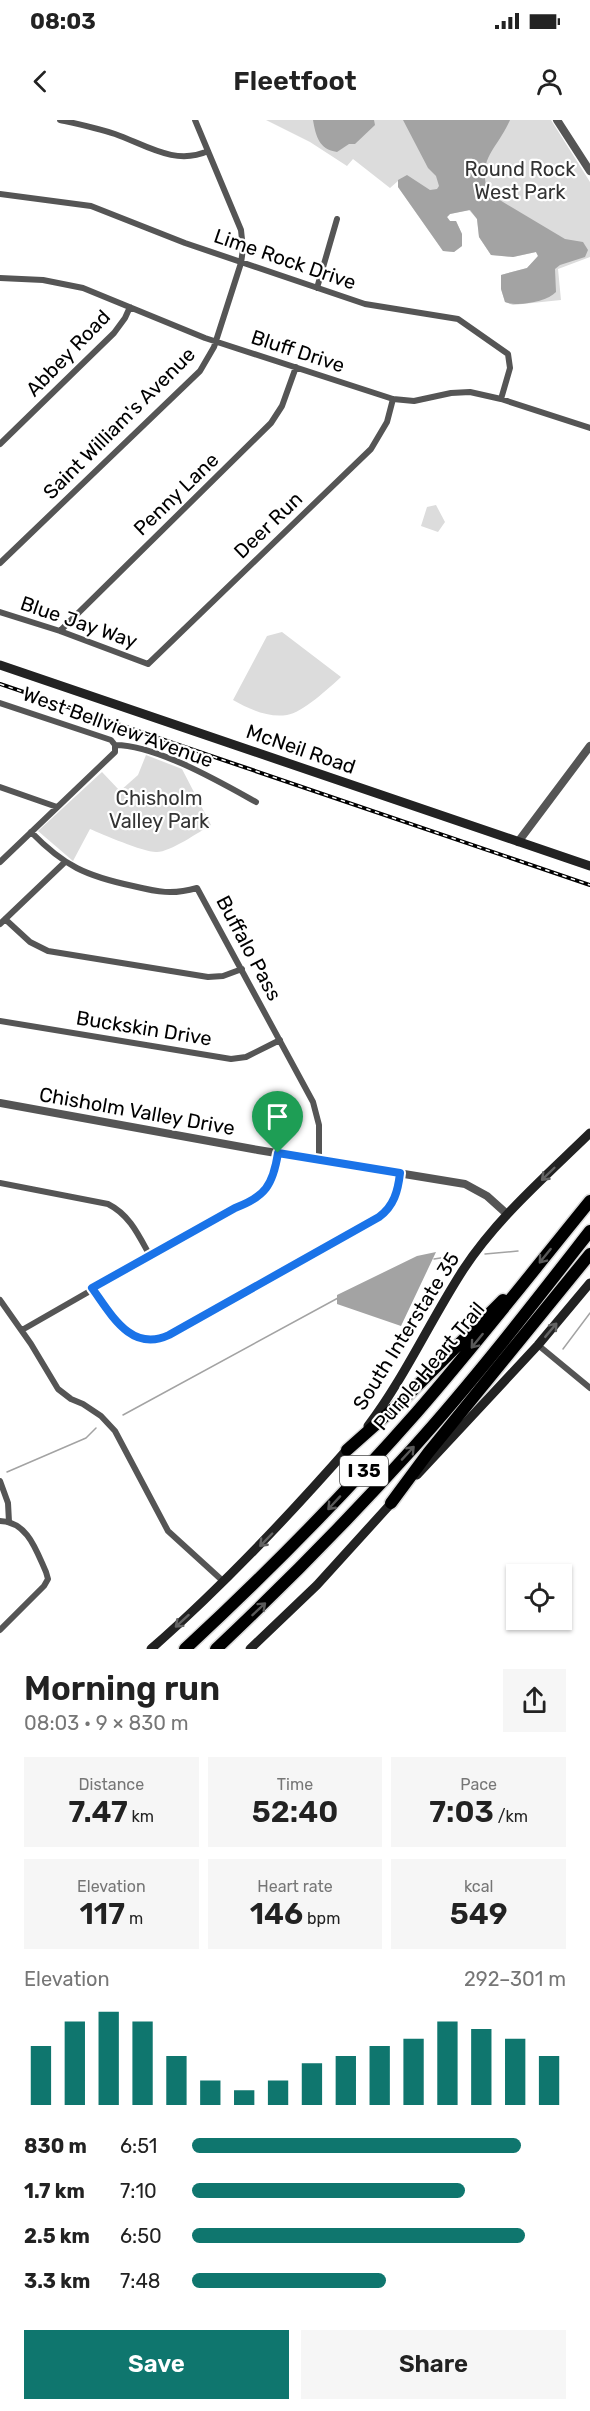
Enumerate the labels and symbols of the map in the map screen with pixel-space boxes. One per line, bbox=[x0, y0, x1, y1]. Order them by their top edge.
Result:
park label: Round Rock West Park bbox=[464, 157, 576, 204]
street label: Lime Rock Drive bbox=[211, 223, 359, 295]
street label: Abbey Road bbox=[21, 305, 115, 401]
street label: Bluff Drive bbox=[248, 325, 348, 377]
street label: Saint William's Avenue bbox=[38, 342, 200, 504]
street label: Penny Lane bbox=[129, 448, 223, 540]
street label: Deer Run bbox=[229, 487, 307, 563]
street label: Blue Jay Way bbox=[17, 591, 141, 653]
street label: West Bellview Avenue bbox=[20, 681, 216, 773]
street label: McNeil Road bbox=[243, 719, 359, 779]
park label: Chisholm Valley Park bbox=[109, 786, 210, 833]
street label: Buffalo Pass bbox=[211, 891, 287, 1005]
street label: Buckskin Drive bbox=[74, 1005, 214, 1051]
street label: Chisholm Valley Drive bbox=[37, 1082, 237, 1140]
pin bbox=[252, 1091, 303, 1153]
one-way arrow bbox=[541, 1167, 556, 1181]
street label: South Interstate 35 bbox=[348, 1248, 464, 1414]
one-way arrow bbox=[538, 1248, 551, 1264]
street label: Purple Heart Trail bbox=[368, 1297, 490, 1435]
one-way arrow bbox=[544, 1323, 558, 1338]
one-way arrow bbox=[470, 1333, 483, 1349]
one-way arrow bbox=[401, 1446, 415, 1461]
road number: I 35 bbox=[340, 1456, 388, 1486]
one-way arrow bbox=[326, 1496, 341, 1511]
one-way arrow bbox=[258, 1532, 273, 1547]
one-way arrow bbox=[251, 1602, 266, 1616]
one-way arrow bbox=[175, 1614, 190, 1628]

